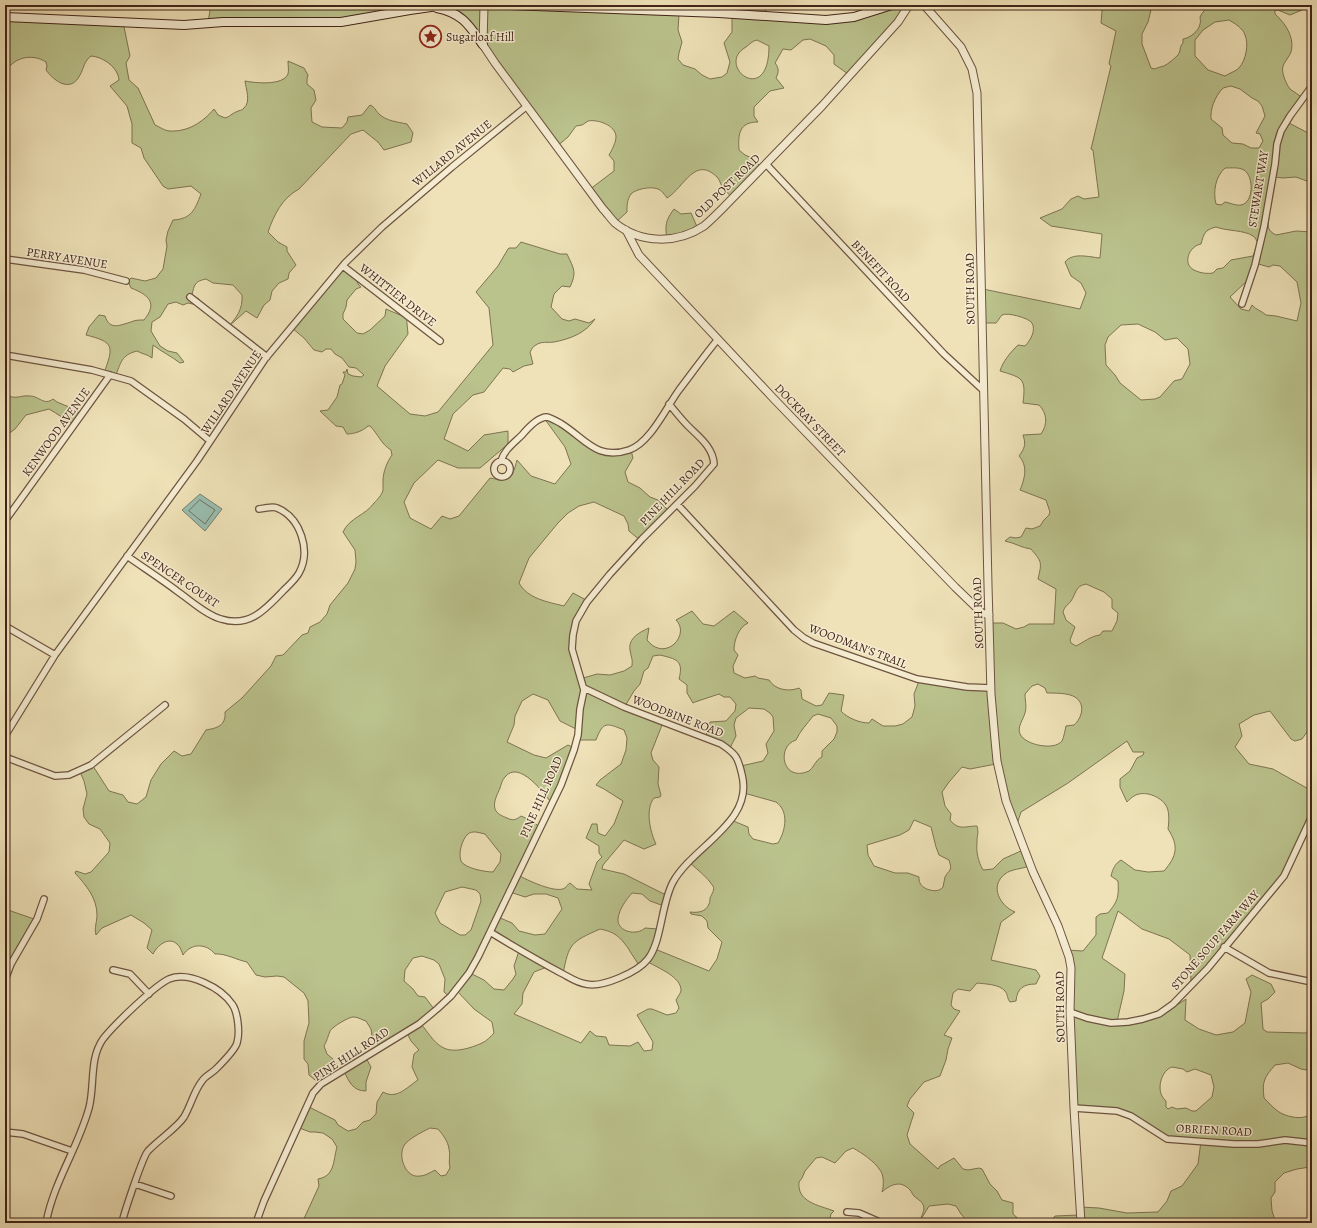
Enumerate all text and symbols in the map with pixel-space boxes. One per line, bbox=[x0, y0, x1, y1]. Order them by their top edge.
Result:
place icon: Sugarloaf Hill bbox=[417, 24, 443, 50]
place label: Sugarloaf Hill bbox=[446, 29, 514, 45]
street label: WILLARD AVENUE bbox=[408, 116, 495, 191]
street label: STEWART WAY bbox=[1244, 149, 1272, 229]
street label: OLD POST ROAD bbox=[691, 150, 763, 222]
street label: BENEFIT ROAD bbox=[848, 236, 914, 306]
street label: PERRY AVENUE bbox=[25, 244, 109, 272]
street label: SOUTH ROAD bbox=[961, 253, 979, 325]
street label: WHITTIER DRIVE bbox=[356, 259, 440, 330]
street label: WILLARD AVENUE bbox=[196, 347, 265, 438]
street label: DOCKRAY STREET bbox=[771, 380, 849, 460]
street label: KENWOOD AVENUE bbox=[18, 384, 94, 480]
street label: PINE HILL ROAD bbox=[636, 455, 708, 529]
street label: SPENCER COURT bbox=[138, 547, 222, 611]
street label: SOUTH ROAD bbox=[969, 577, 987, 649]
street label: WOODMAN'S TRAIL bbox=[806, 620, 910, 672]
street label: WOODBINE ROAD bbox=[629, 691, 726, 741]
street label: PINE HILL ROAD bbox=[516, 754, 566, 840]
street label: STONE SOUP FARM WAY bbox=[1167, 886, 1263, 993]
street label: SOUTH ROAD bbox=[1051, 971, 1069, 1043]
street label: PINE HILL ROAD bbox=[310, 1023, 392, 1085]
street label: OBRIEN ROAD bbox=[1176, 1120, 1252, 1140]

